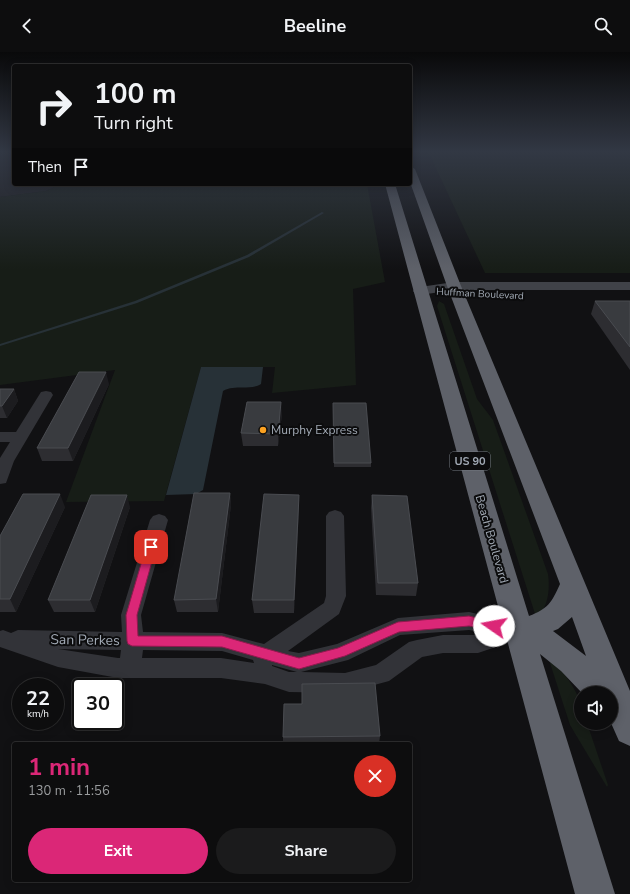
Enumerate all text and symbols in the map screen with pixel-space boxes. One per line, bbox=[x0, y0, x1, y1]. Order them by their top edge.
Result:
text: Beeline bbox=[284, 14, 346, 38]
icon: back bbox=[16, 15, 38, 37]
icon: search bbox=[592, 15, 614, 37]
text: 100 m bbox=[94, 75, 177, 113]
icon: right bbox=[28, 80, 80, 132]
text: Turn right bbox=[94, 111, 173, 135]
icon: arrive bbox=[70, 156, 92, 178]
text: Then bbox=[28, 157, 62, 177]
street label: Huffman Boulevard bbox=[436, 285, 524, 303]
place label: Murphy Express bbox=[271, 422, 358, 438]
marker: Murphy Express bbox=[258, 425, 268, 435]
road number: US 90 bbox=[450, 452, 490, 470]
street label: Beach Boulevard bbox=[472, 493, 512, 585]
pin bbox=[134, 530, 168, 564]
icon: arrive bbox=[140, 536, 162, 558]
position arrow bbox=[473, 605, 515, 647]
street label: San Perkes bbox=[50, 630, 120, 650]
speed limit sign: 30 bbox=[72, 678, 124, 730]
text: 22 bbox=[26, 685, 50, 712]
map controls bbox=[574, 686, 618, 730]
button: sound bbox=[574, 686, 618, 730]
text: km/h bbox=[27, 707, 49, 721]
text: 1 min bbox=[28, 751, 90, 783]
button: close bbox=[354, 755, 396, 797]
text: 130 m · 11:56 bbox=[28, 782, 110, 800]
button: Exit bbox=[28, 828, 208, 874]
button: Share bbox=[216, 828, 396, 874]

